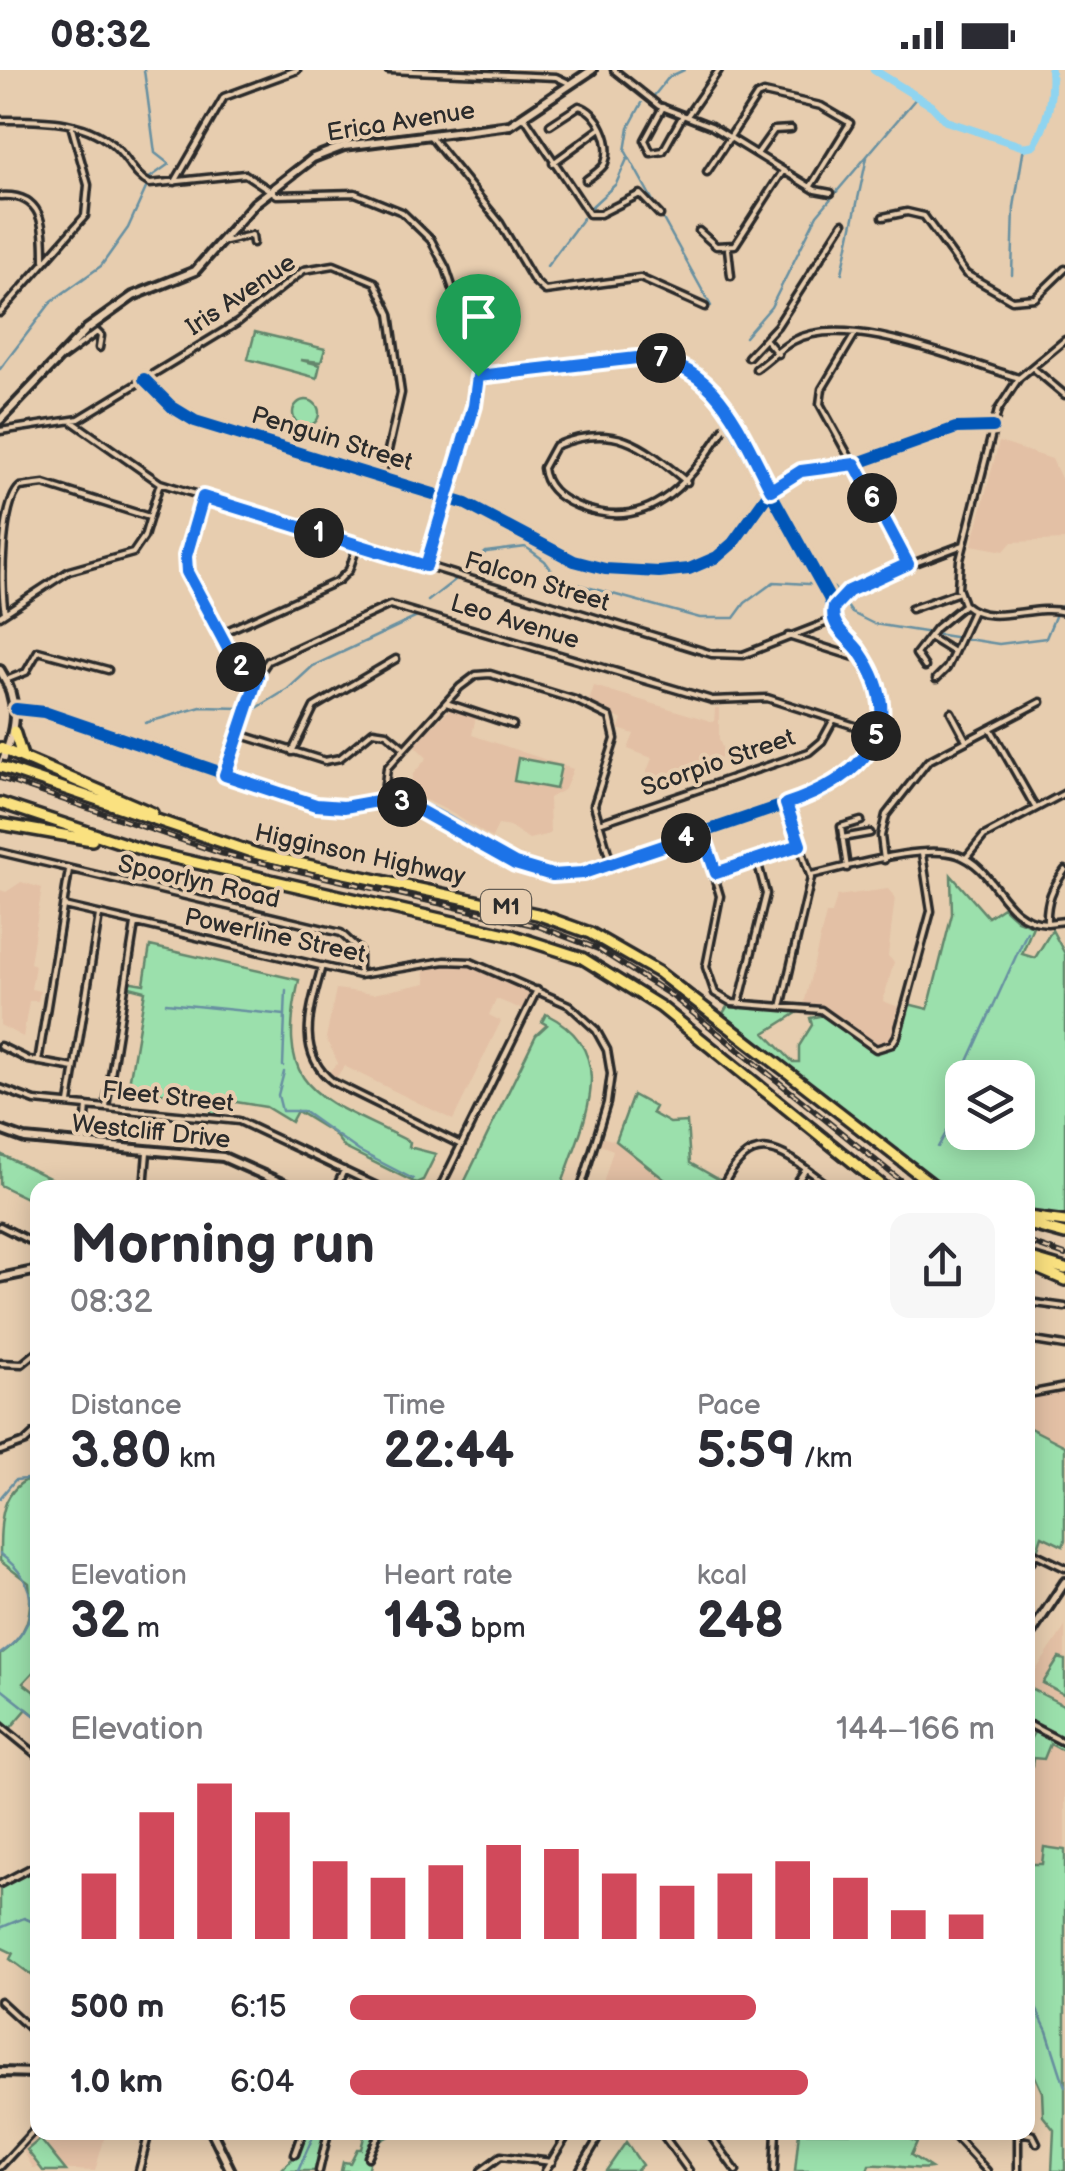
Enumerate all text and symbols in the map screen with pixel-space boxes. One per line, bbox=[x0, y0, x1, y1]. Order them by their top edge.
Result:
text: 08:32 bbox=[50, 13, 151, 58]
street label: Erica Avenue bbox=[325, 95, 477, 149]
street label: Iris Avenue bbox=[180, 247, 302, 343]
pin bbox=[436, 274, 521, 377]
icon: arrive bbox=[451, 289, 506, 344]
pin: 7 bbox=[636, 333, 686, 383]
text: 7 bbox=[653, 341, 669, 374]
street label: Penguin Street bbox=[248, 400, 417, 478]
pin: 6 bbox=[847, 473, 897, 523]
text: 6 bbox=[864, 481, 880, 514]
pin: 1 bbox=[294, 508, 344, 558]
text: 1 bbox=[313, 516, 325, 549]
street label: Falcon Street bbox=[461, 545, 614, 619]
street label: Leo Avenue bbox=[447, 588, 583, 656]
pin: 2 bbox=[216, 642, 266, 692]
text: 2 bbox=[233, 650, 249, 683]
pin: 5 bbox=[851, 711, 901, 761]
text: 5 bbox=[868, 719, 884, 752]
street label: Scorpio Street bbox=[637, 722, 800, 804]
pin: 3 bbox=[377, 777, 427, 827]
text: 3 bbox=[394, 785, 410, 818]
pin: 4 bbox=[661, 813, 711, 863]
street label: Higginson Highway bbox=[252, 818, 469, 893]
text: 4 bbox=[678, 821, 694, 854]
street label: Spoorlyn Road bbox=[115, 848, 283, 916]
road number: M1 bbox=[481, 890, 531, 924]
street label: Powerline Street bbox=[182, 902, 369, 970]
map controls bbox=[945, 1060, 1035, 1150]
button: layers bbox=[945, 1060, 1035, 1150]
street label: Fleet Street bbox=[100, 1075, 236, 1119]
street label: Westcliff Drive bbox=[70, 1108, 232, 1156]
text: Morning run bbox=[70, 1212, 375, 1279]
button: share bbox=[890, 1213, 995, 1318]
text: 08:32 bbox=[70, 1283, 153, 1322]
text: Distance bbox=[70, 1389, 182, 1422]
text: Time bbox=[383, 1389, 445, 1422]
text: Pace bbox=[697, 1389, 761, 1422]
text: 3.80 bbox=[70, 1422, 171, 1482]
text: 22:44 bbox=[383, 1422, 514, 1482]
text: 5:59 bbox=[697, 1422, 796, 1482]
text: km bbox=[171, 1442, 216, 1475]
text: /km bbox=[796, 1442, 853, 1475]
text: Elevation bbox=[70, 1559, 187, 1592]
text: Heart rate bbox=[383, 1559, 513, 1592]
text: kcal bbox=[697, 1559, 747, 1592]
text: 32 bbox=[70, 1592, 129, 1652]
text: 143 bbox=[383, 1592, 463, 1652]
text: 248 bbox=[697, 1592, 784, 1652]
text: m bbox=[129, 1612, 160, 1645]
text: bpm bbox=[463, 1612, 526, 1645]
text: Elevation bbox=[70, 1710, 203, 1749]
text: 144–166 m bbox=[836, 1710, 995, 1749]
text: 500 m bbox=[70, 1988, 164, 2027]
text: 6:15 bbox=[230, 1988, 287, 2027]
text: 1.0 km bbox=[70, 2063, 163, 2102]
text: 6:04 bbox=[230, 2063, 294, 2102]

